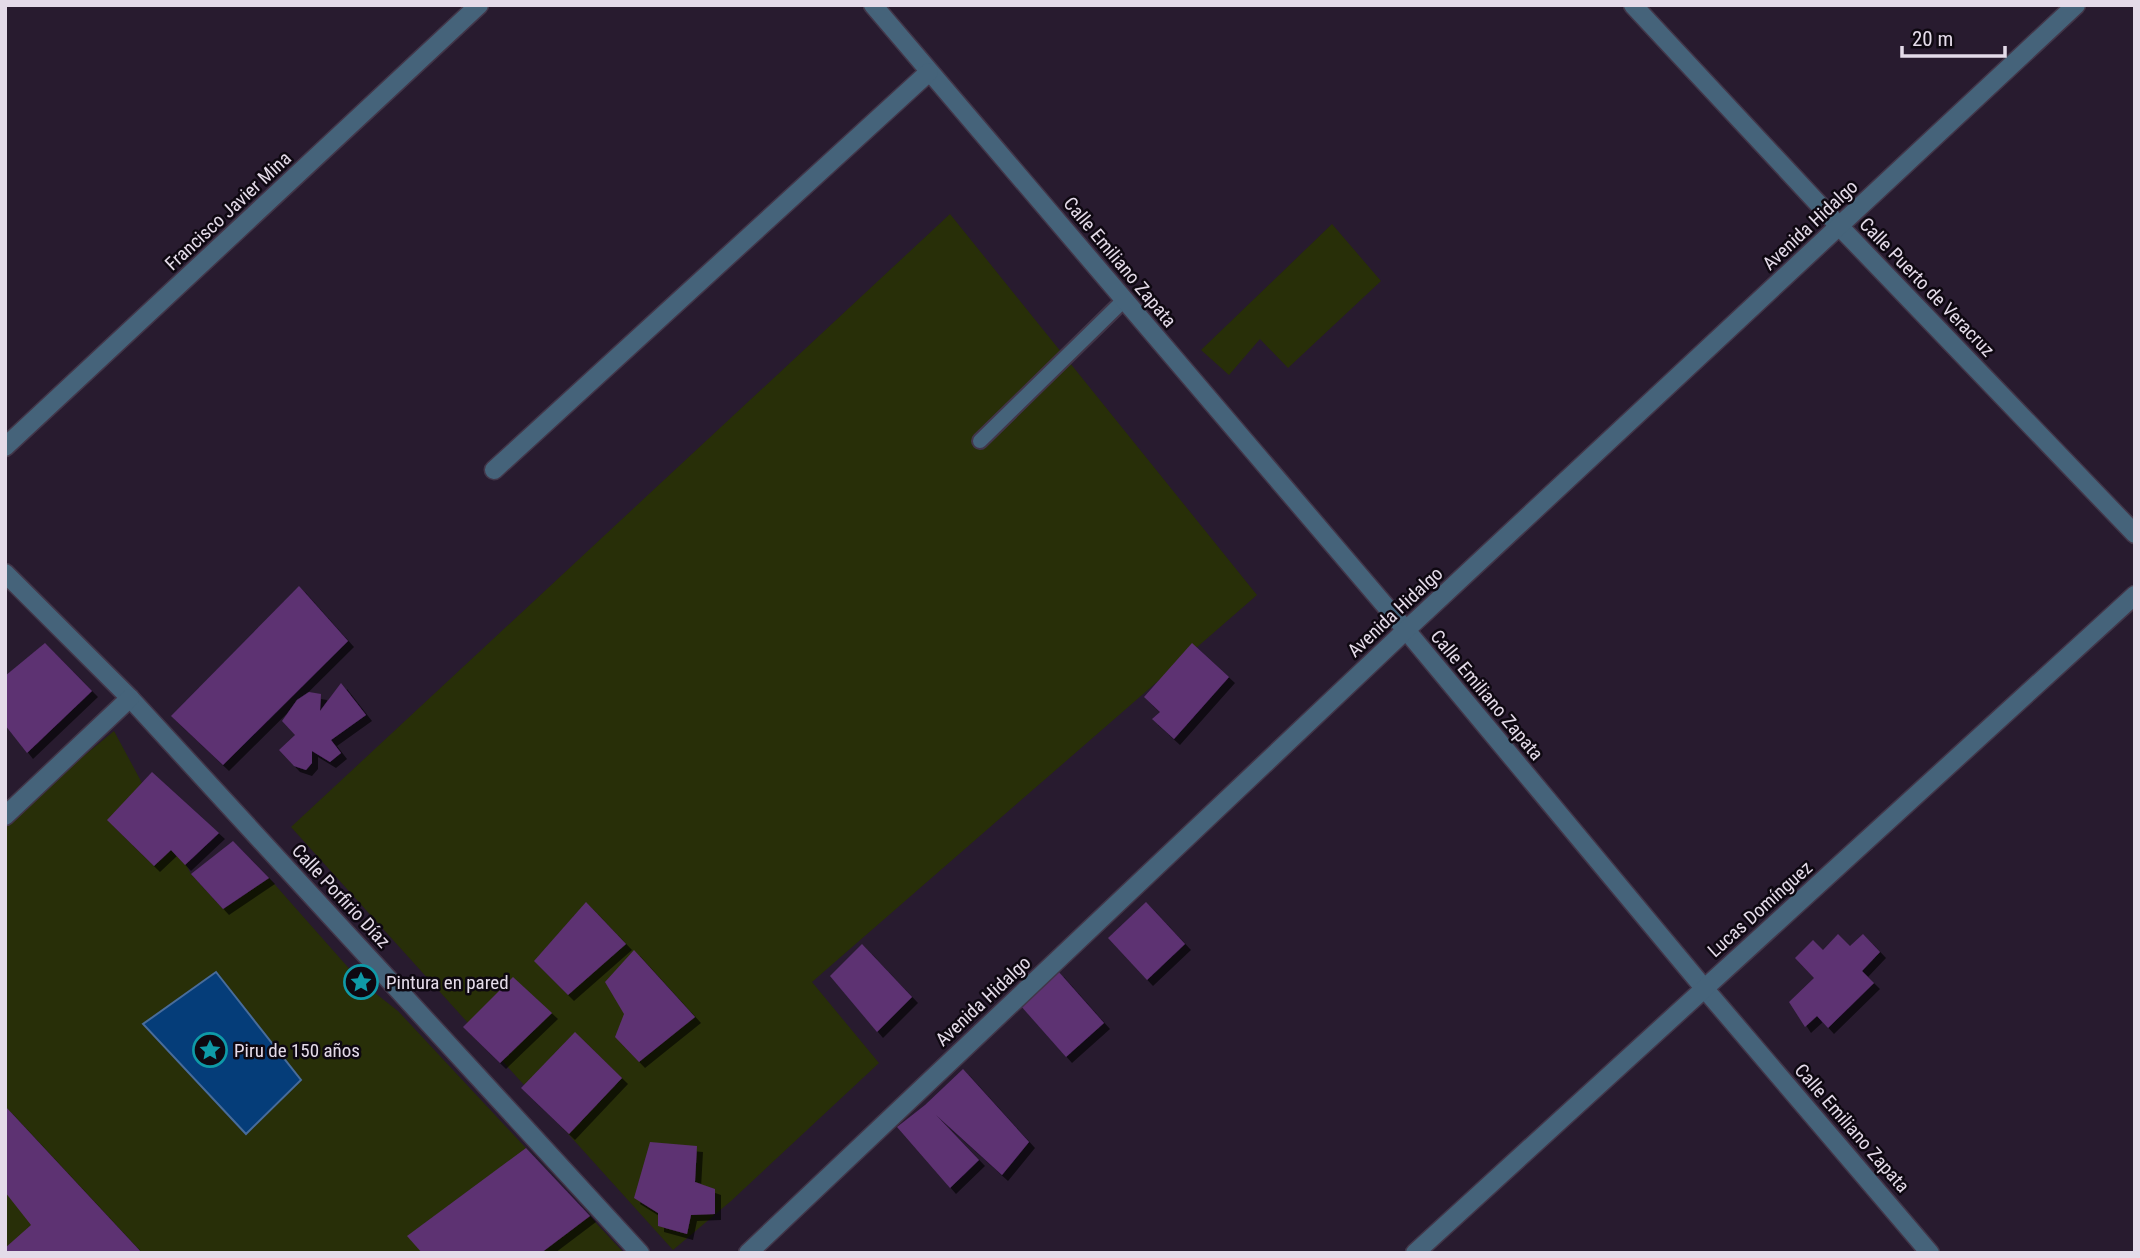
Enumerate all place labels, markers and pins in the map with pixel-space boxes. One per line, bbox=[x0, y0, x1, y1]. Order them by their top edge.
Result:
place icon: Pintura en pared bbox=[342, 963, 380, 1001]
place label: Pintura en pared bbox=[386, 971, 509, 994]
place icon: Piru de 150 años bbox=[191, 1031, 229, 1069]
place label: Piru de 150 años bbox=[234, 1039, 360, 1062]

